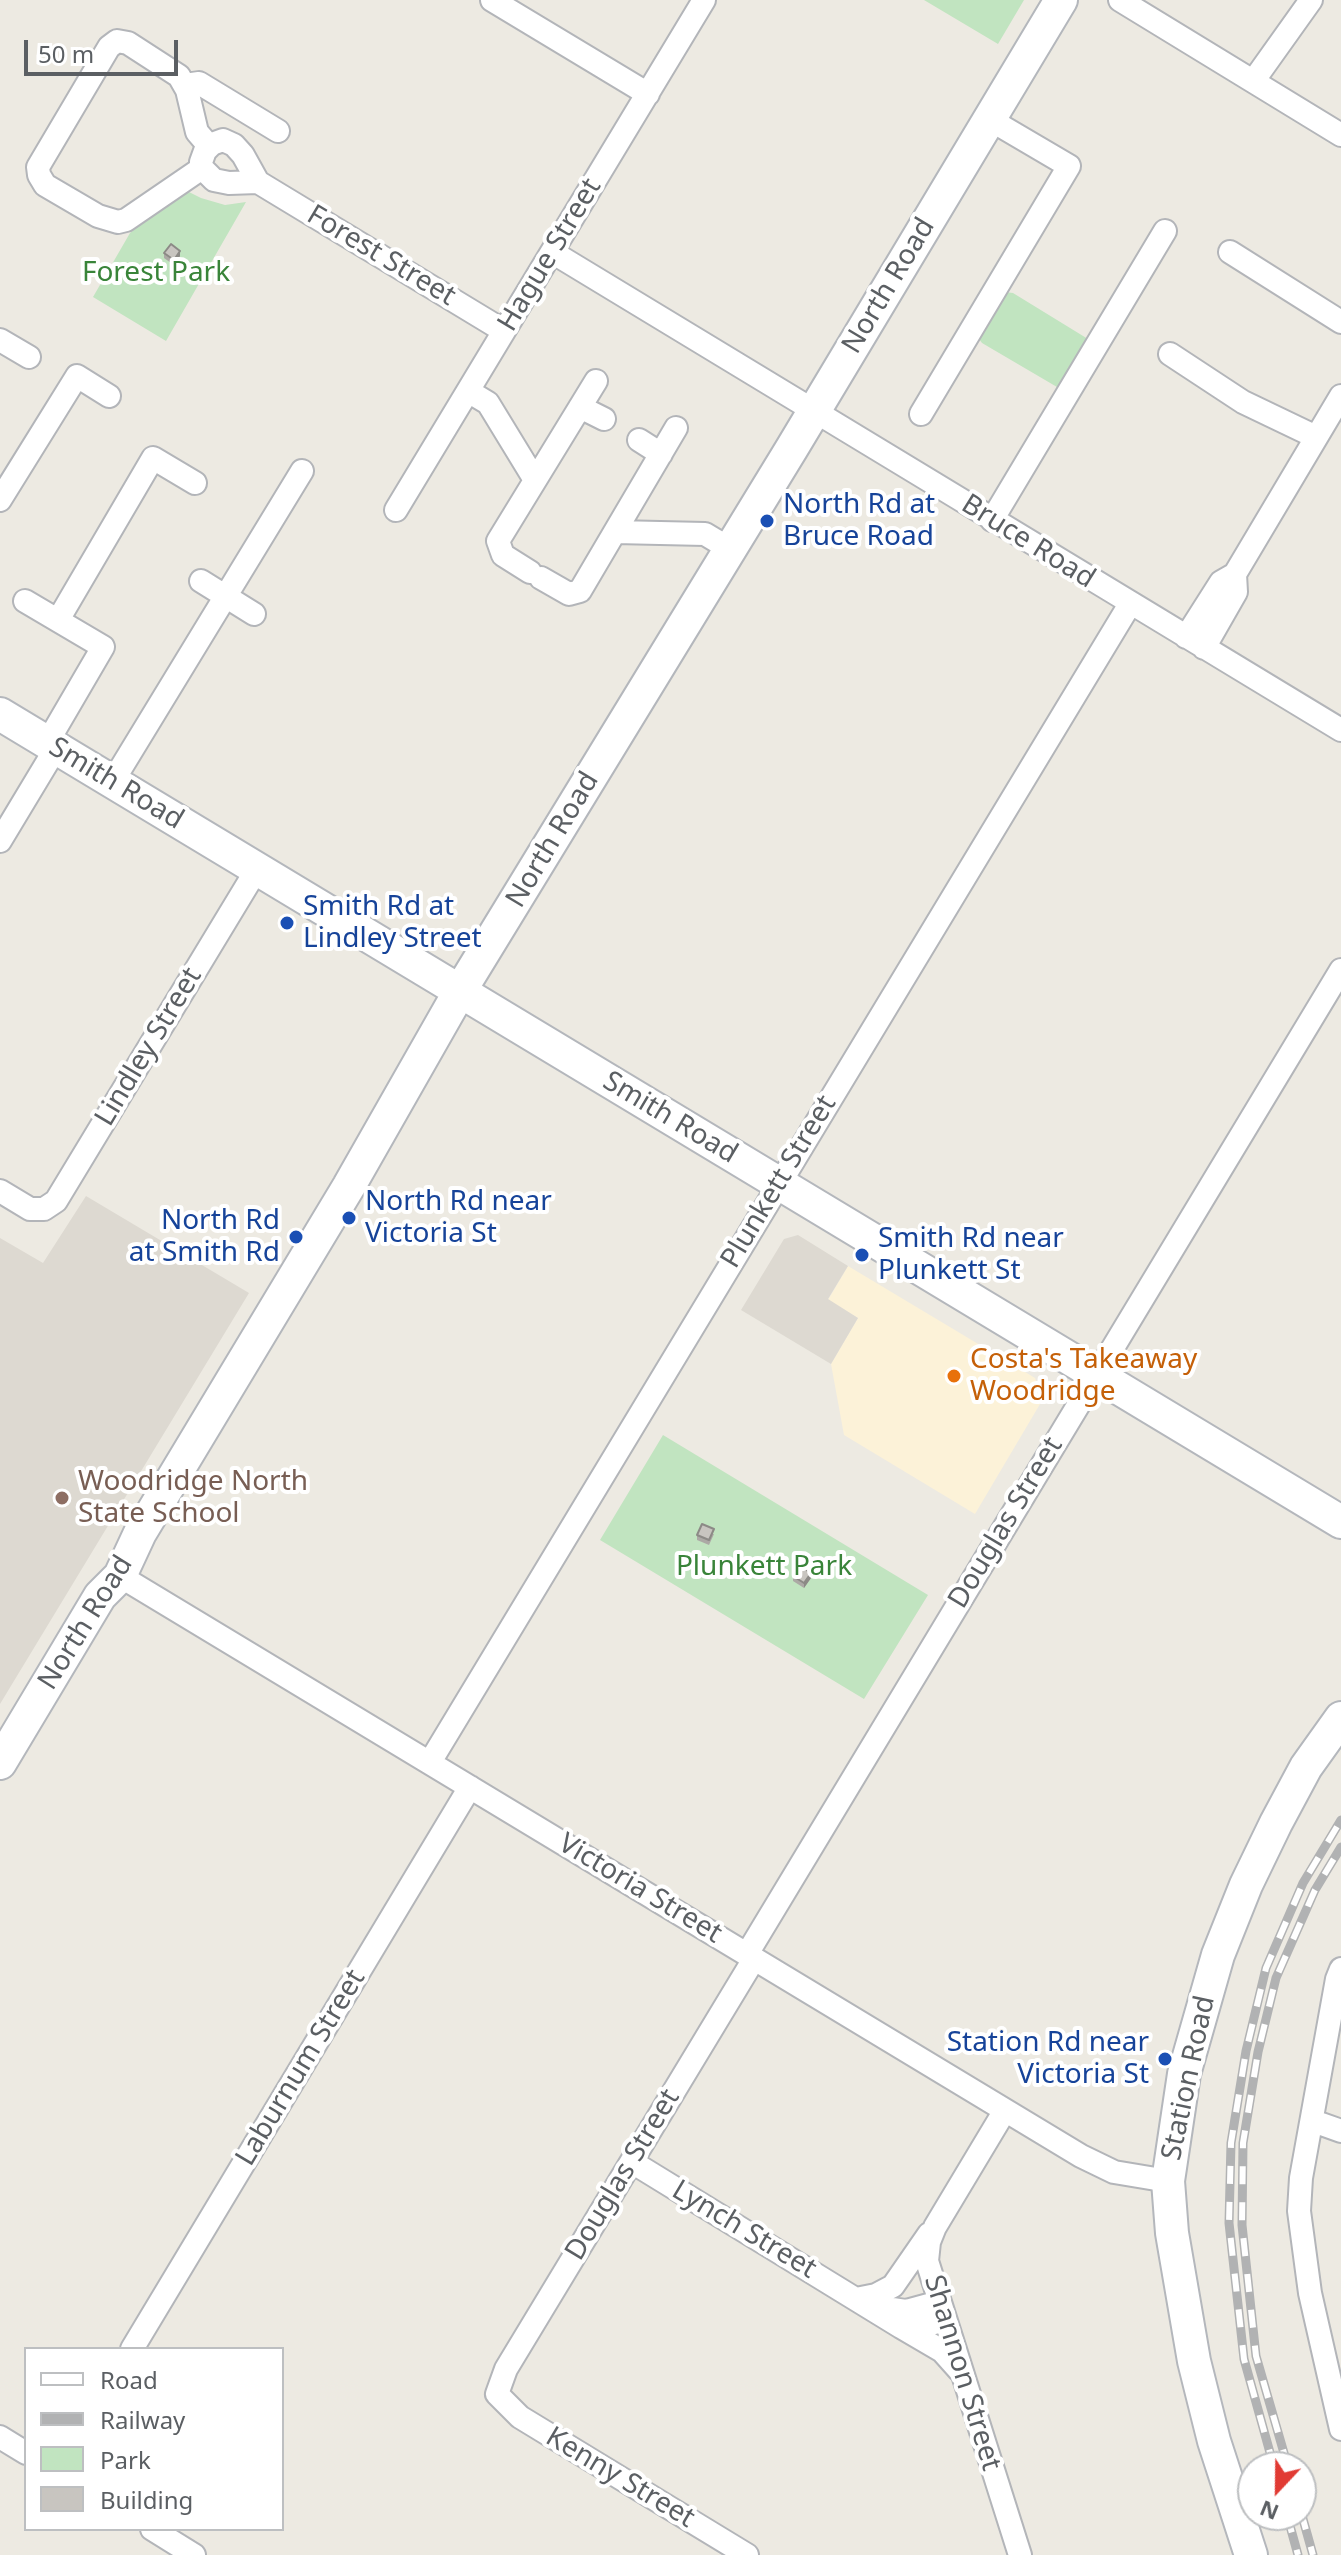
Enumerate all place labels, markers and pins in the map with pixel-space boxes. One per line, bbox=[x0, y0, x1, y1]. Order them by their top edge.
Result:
place label: North Rd at Bruce Road bbox=[783, 488, 935, 554]
marker: North Rd at Bruce Road bbox=[758, 512, 776, 530]
place label: Smith Rd at Lindley Street bbox=[303, 890, 482, 956]
marker: Smith Rd at Lindley Street bbox=[278, 914, 296, 932]
place label: North Rd near Victoria St bbox=[365, 1185, 552, 1251]
place label: North Rd at Smith Rd bbox=[129, 1204, 280, 1270]
marker: North Rd near Victoria St bbox=[340, 1209, 358, 1227]
place label: Smith Rd near Plunkett St bbox=[878, 1222, 1064, 1288]
marker: North Rd at Smith Rd bbox=[287, 1228, 305, 1246]
marker: Smith Rd near Plunkett St bbox=[853, 1246, 871, 1264]
place label: Costa's Takeaway Woodridge bbox=[970, 1343, 1197, 1409]
marker: Costa's Takeaway Woodridge bbox=[945, 1367, 963, 1385]
place label: Woodridge North State School bbox=[78, 1465, 308, 1531]
marker: Woodridge North State School bbox=[53, 1489, 71, 1507]
place label: Station Rd near Victoria St bbox=[947, 2026, 1149, 2092]
marker: Station Rd near Victoria St bbox=[1156, 2050, 1174, 2068]

